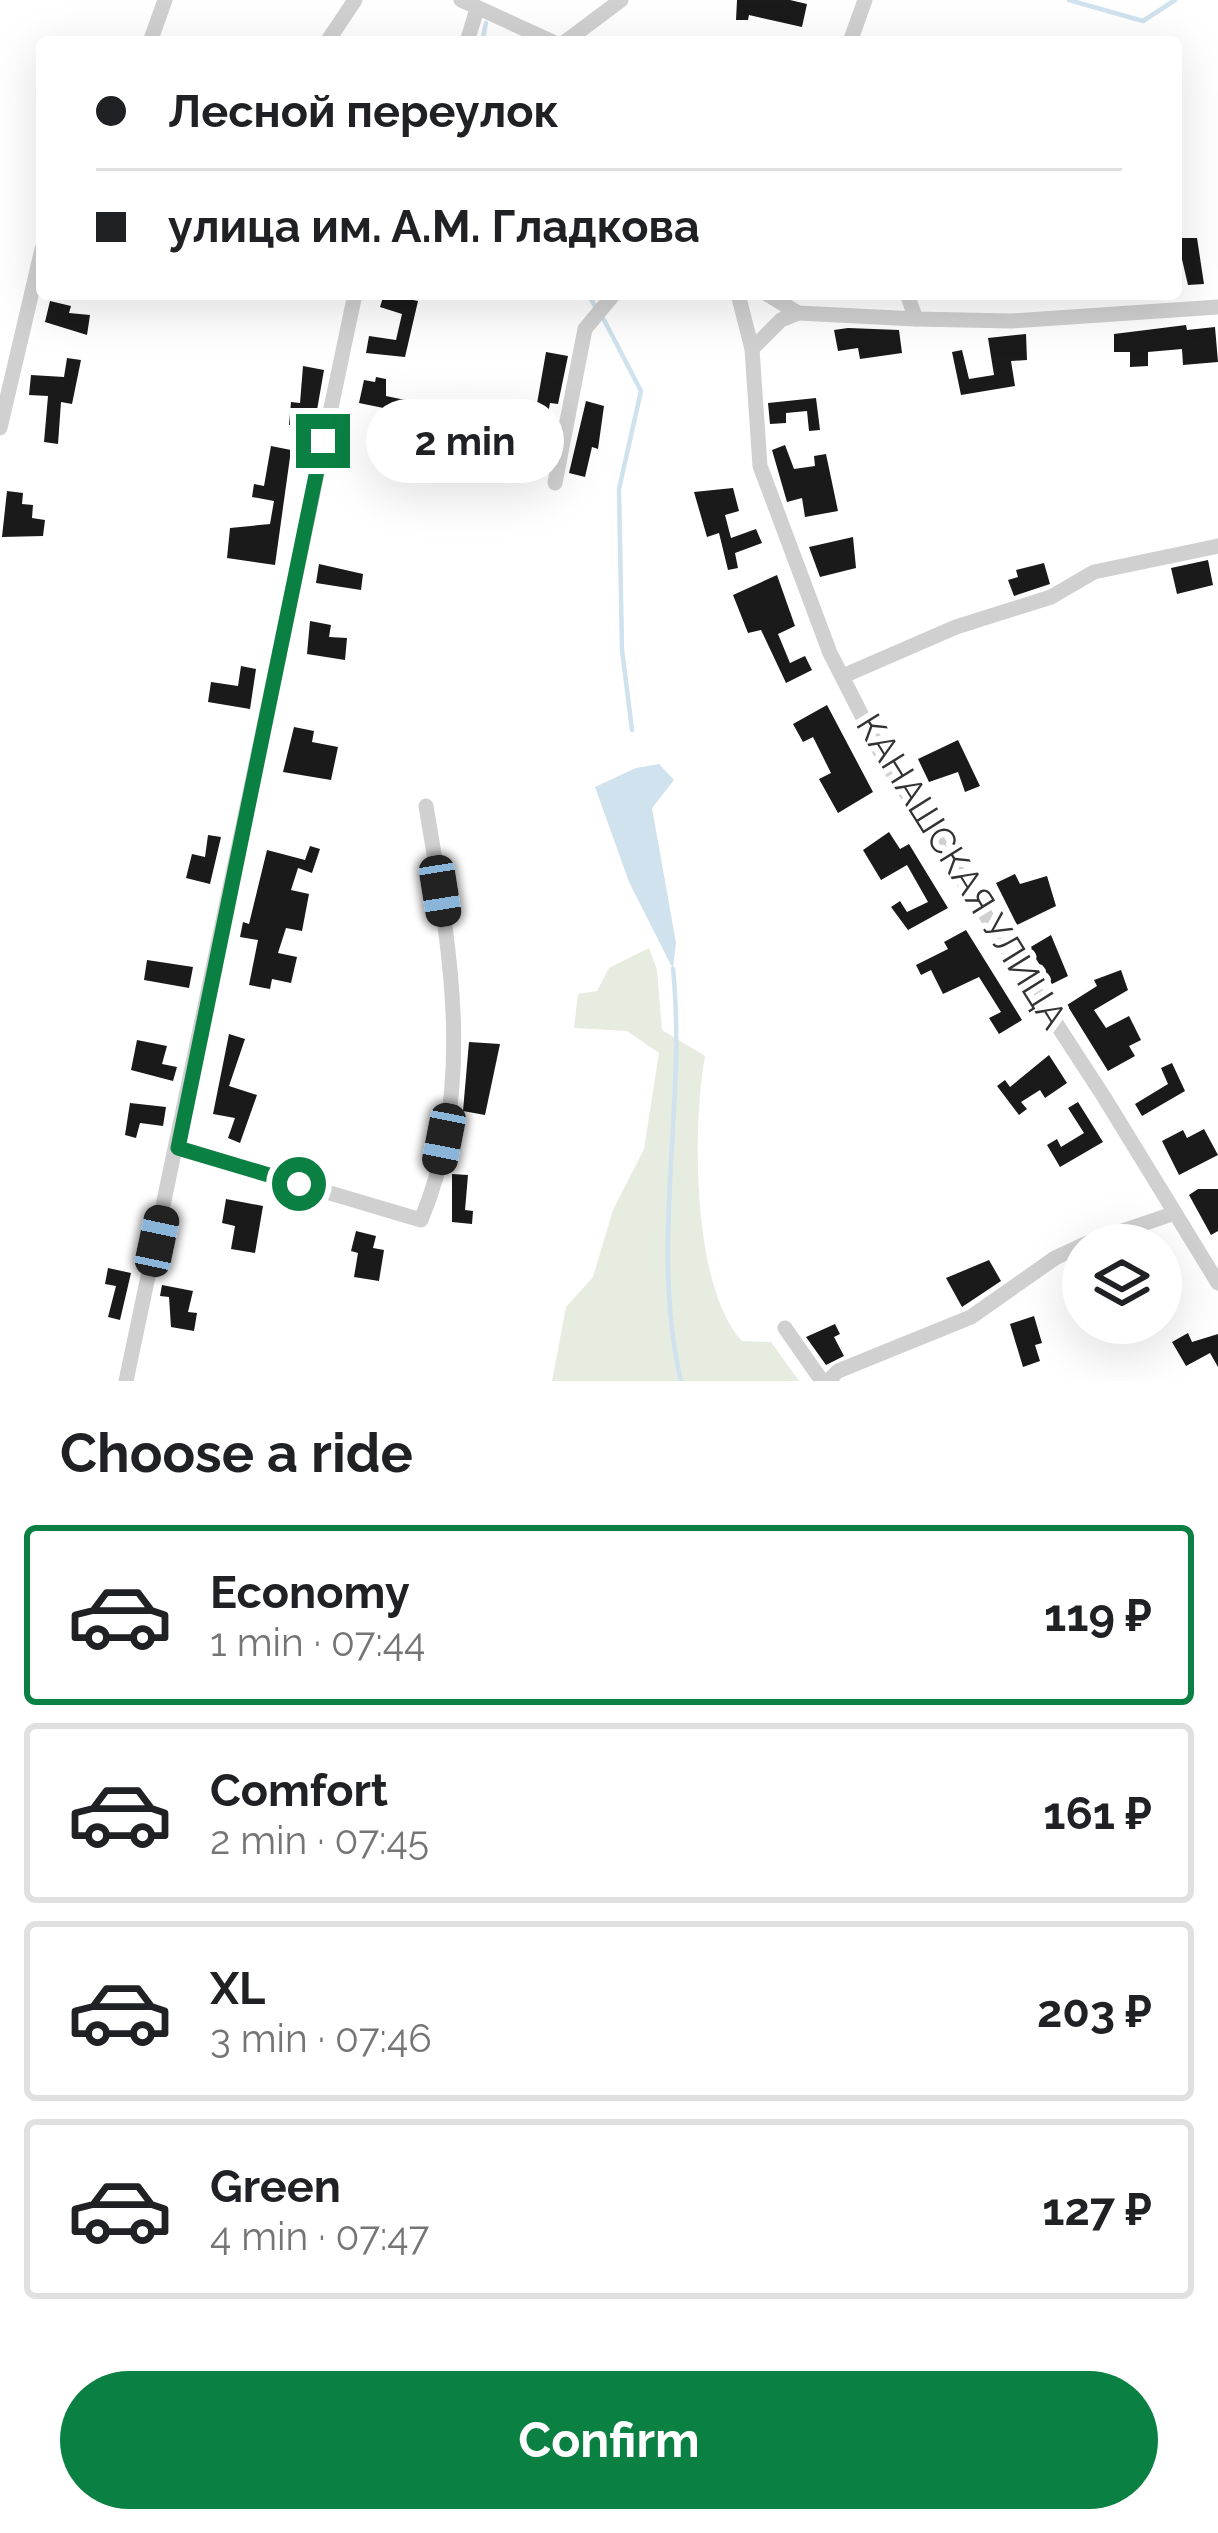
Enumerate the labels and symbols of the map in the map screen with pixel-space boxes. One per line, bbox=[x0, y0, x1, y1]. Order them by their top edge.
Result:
callout: 2 min bbox=[365, 399, 563, 483]
route end bbox=[296, 414, 350, 468]
street label: КАНАШСКАЯ УЛИЦА bbox=[848, 706, 1076, 1036]
car bbox=[417, 853, 463, 929]
car bbox=[419, 1100, 469, 1178]
route start bbox=[272, 1157, 326, 1211]
car bbox=[132, 1202, 182, 1280]

